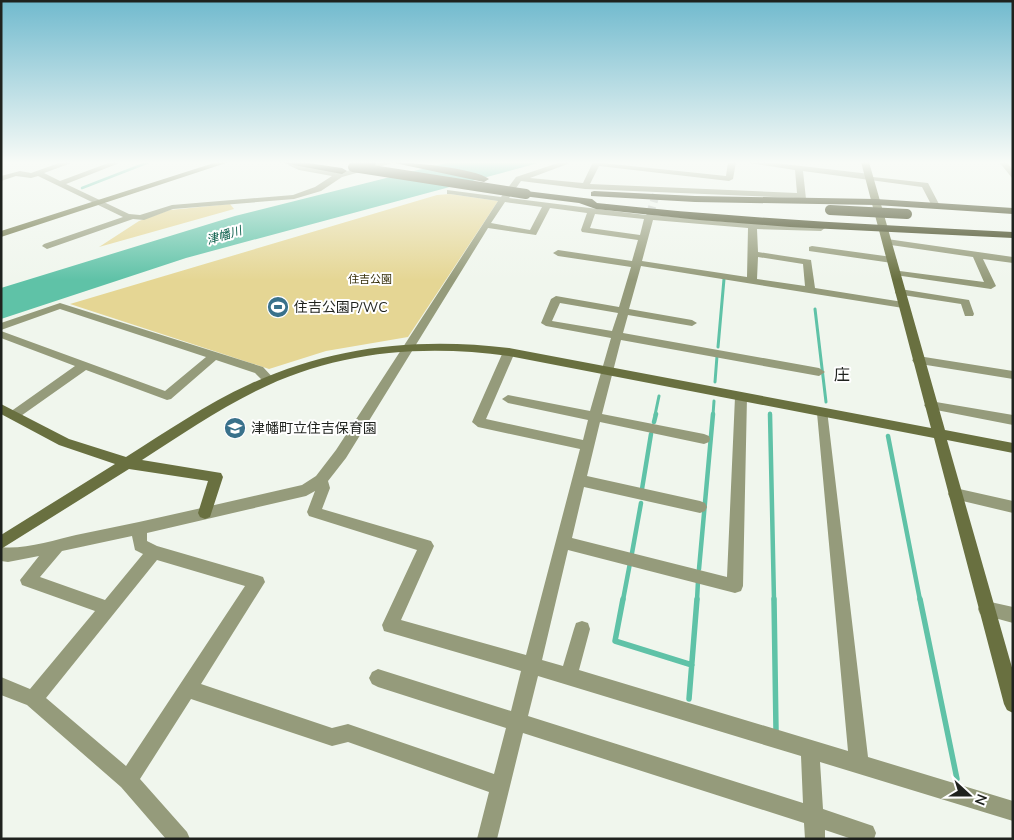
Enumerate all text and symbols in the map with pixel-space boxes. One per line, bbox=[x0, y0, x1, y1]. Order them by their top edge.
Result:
water label: 津幡川 bbox=[205, 222, 245, 247]
park label: 住吉公園 bbox=[348, 272, 392, 286]
sports icon: 住吉公園P/WC bbox=[266, 295, 290, 319]
place label: 住吉公園P/WC bbox=[294, 298, 388, 316]
district label: 庄 bbox=[834, 364, 850, 384]
school or university icon: 津幡町立住吉保育園 bbox=[223, 416, 247, 440]
place label: 津幡町立住吉保育園 bbox=[251, 419, 377, 437]
north arrow bbox=[944, 770, 994, 820]
text: N bbox=[971, 791, 991, 808]

